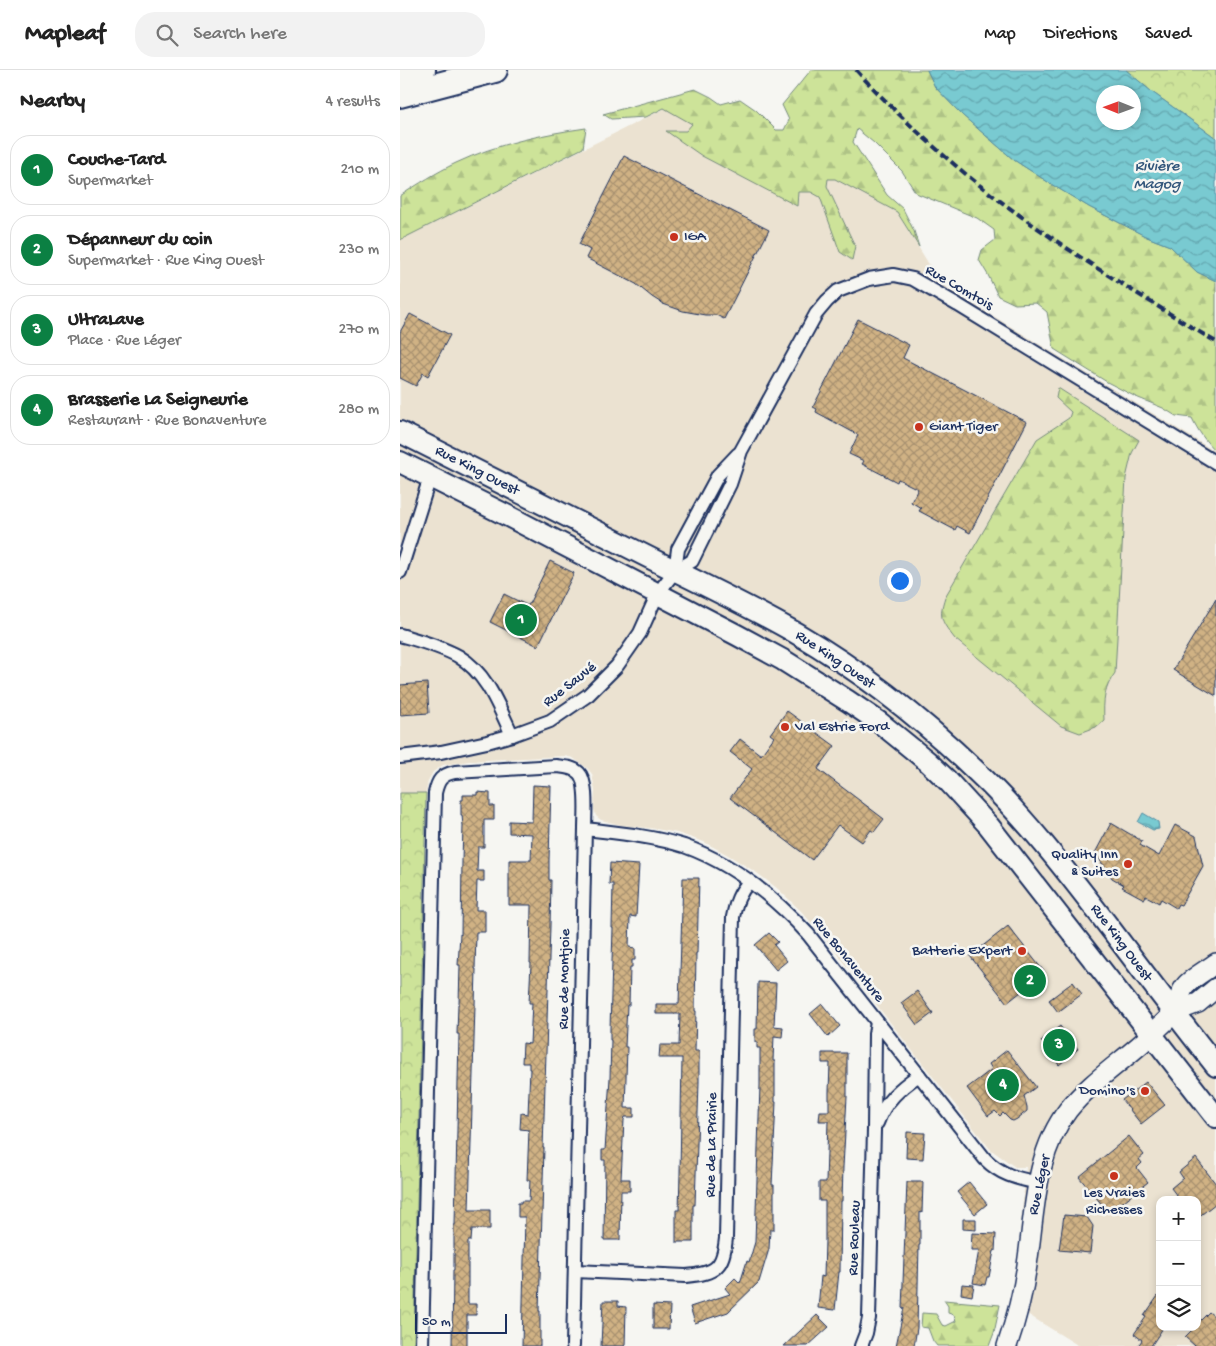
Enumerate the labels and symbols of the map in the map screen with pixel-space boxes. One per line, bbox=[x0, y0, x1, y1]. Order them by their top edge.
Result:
north arrow bbox=[1096, 85, 1141, 130]
water label: Rivière Magog bbox=[1134, 158, 1181, 195]
place label: IGA bbox=[684, 228, 707, 246]
marker: IGA bbox=[668, 231, 680, 243]
street label: Rue Comtois bbox=[922, 261, 997, 315]
place label: Giant Tiger bbox=[929, 418, 999, 436]
marker: Giant Tiger bbox=[913, 421, 925, 433]
street label: Rue King Ouest bbox=[432, 442, 524, 501]
your location bbox=[887, 568, 913, 594]
pin: 1 bbox=[505, 601, 537, 639]
street label: Rue King Ouest bbox=[792, 627, 880, 694]
street label: Rue Sauvé bbox=[540, 658, 601, 711]
place label: Val Estrie Ford bbox=[794, 718, 890, 736]
marker: Val Estrie Ford bbox=[779, 721, 791, 733]
place label: Quality Inn & Suites bbox=[1051, 846, 1118, 881]
marker: Quality Inn & Suites bbox=[1122, 858, 1134, 870]
street label: Rue King Ouest bbox=[1086, 901, 1157, 987]
street label: Rue Bonaventure bbox=[808, 914, 888, 1007]
street label: Rue de Montjoie bbox=[555, 928, 575, 1030]
place label: Batterie Expert bbox=[911, 942, 1014, 960]
marker: Batterie Expert bbox=[1016, 945, 1028, 957]
pin: 2 bbox=[1014, 962, 1046, 1000]
pin: 3 bbox=[1043, 1026, 1075, 1064]
pin: 4 bbox=[987, 1066, 1019, 1104]
place label: Domino's bbox=[1078, 1082, 1135, 1100]
marker: Domino's bbox=[1139, 1085, 1151, 1097]
street label: Rue de La Prairie bbox=[702, 1092, 722, 1198]
street label: Rue Léger bbox=[1025, 1152, 1055, 1217]
marker: Les Vraies Richesses bbox=[1108, 1170, 1120, 1182]
place label: Les Vraies Richesses bbox=[1084, 1184, 1145, 1219]
street label: Rue Rouleau bbox=[845, 1200, 865, 1276]
scale bar bbox=[415, 1311, 508, 1334]

